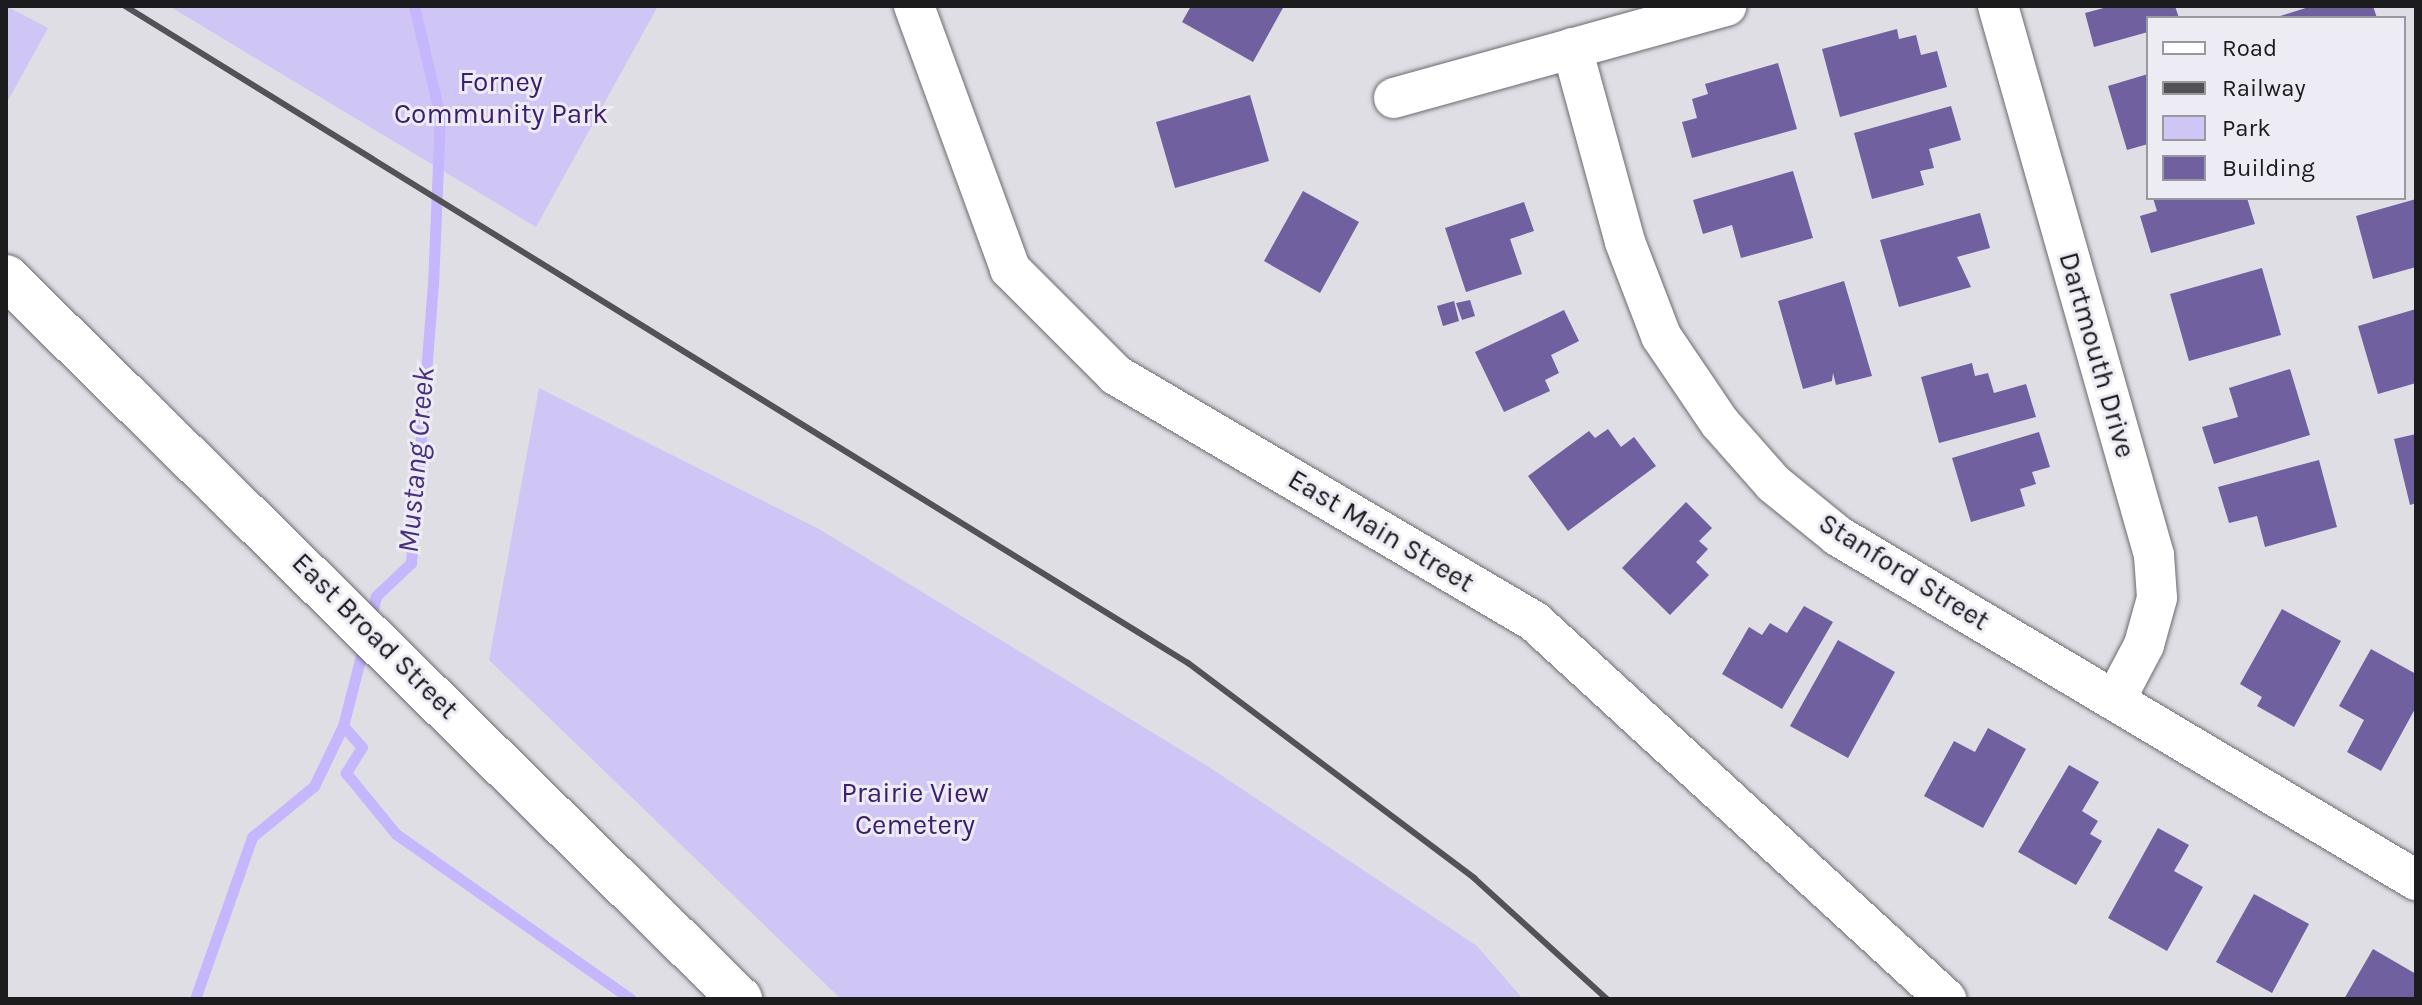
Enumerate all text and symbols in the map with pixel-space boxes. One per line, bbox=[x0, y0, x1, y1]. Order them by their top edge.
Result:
legend bbox=[2146, 16, 2406, 200]
text: Road bbox=[2222, 34, 2277, 62]
park label: Forney Community Park bbox=[394, 65, 608, 131]
text: Railway bbox=[2222, 74, 2306, 102]
text: Park bbox=[2222, 114, 2271, 142]
text: Building bbox=[2222, 154, 2315, 182]
street label: Dartmouth Drive bbox=[2052, 248, 2142, 462]
water label: Mustang Creek bbox=[390, 366, 442, 554]
street label: East Main Street bbox=[1282, 462, 1480, 600]
street label: Stanford Street bbox=[1812, 506, 1996, 638]
street label: East Broad Street bbox=[285, 546, 465, 726]
park label: Prairie View Cemetery bbox=[841, 776, 989, 842]

